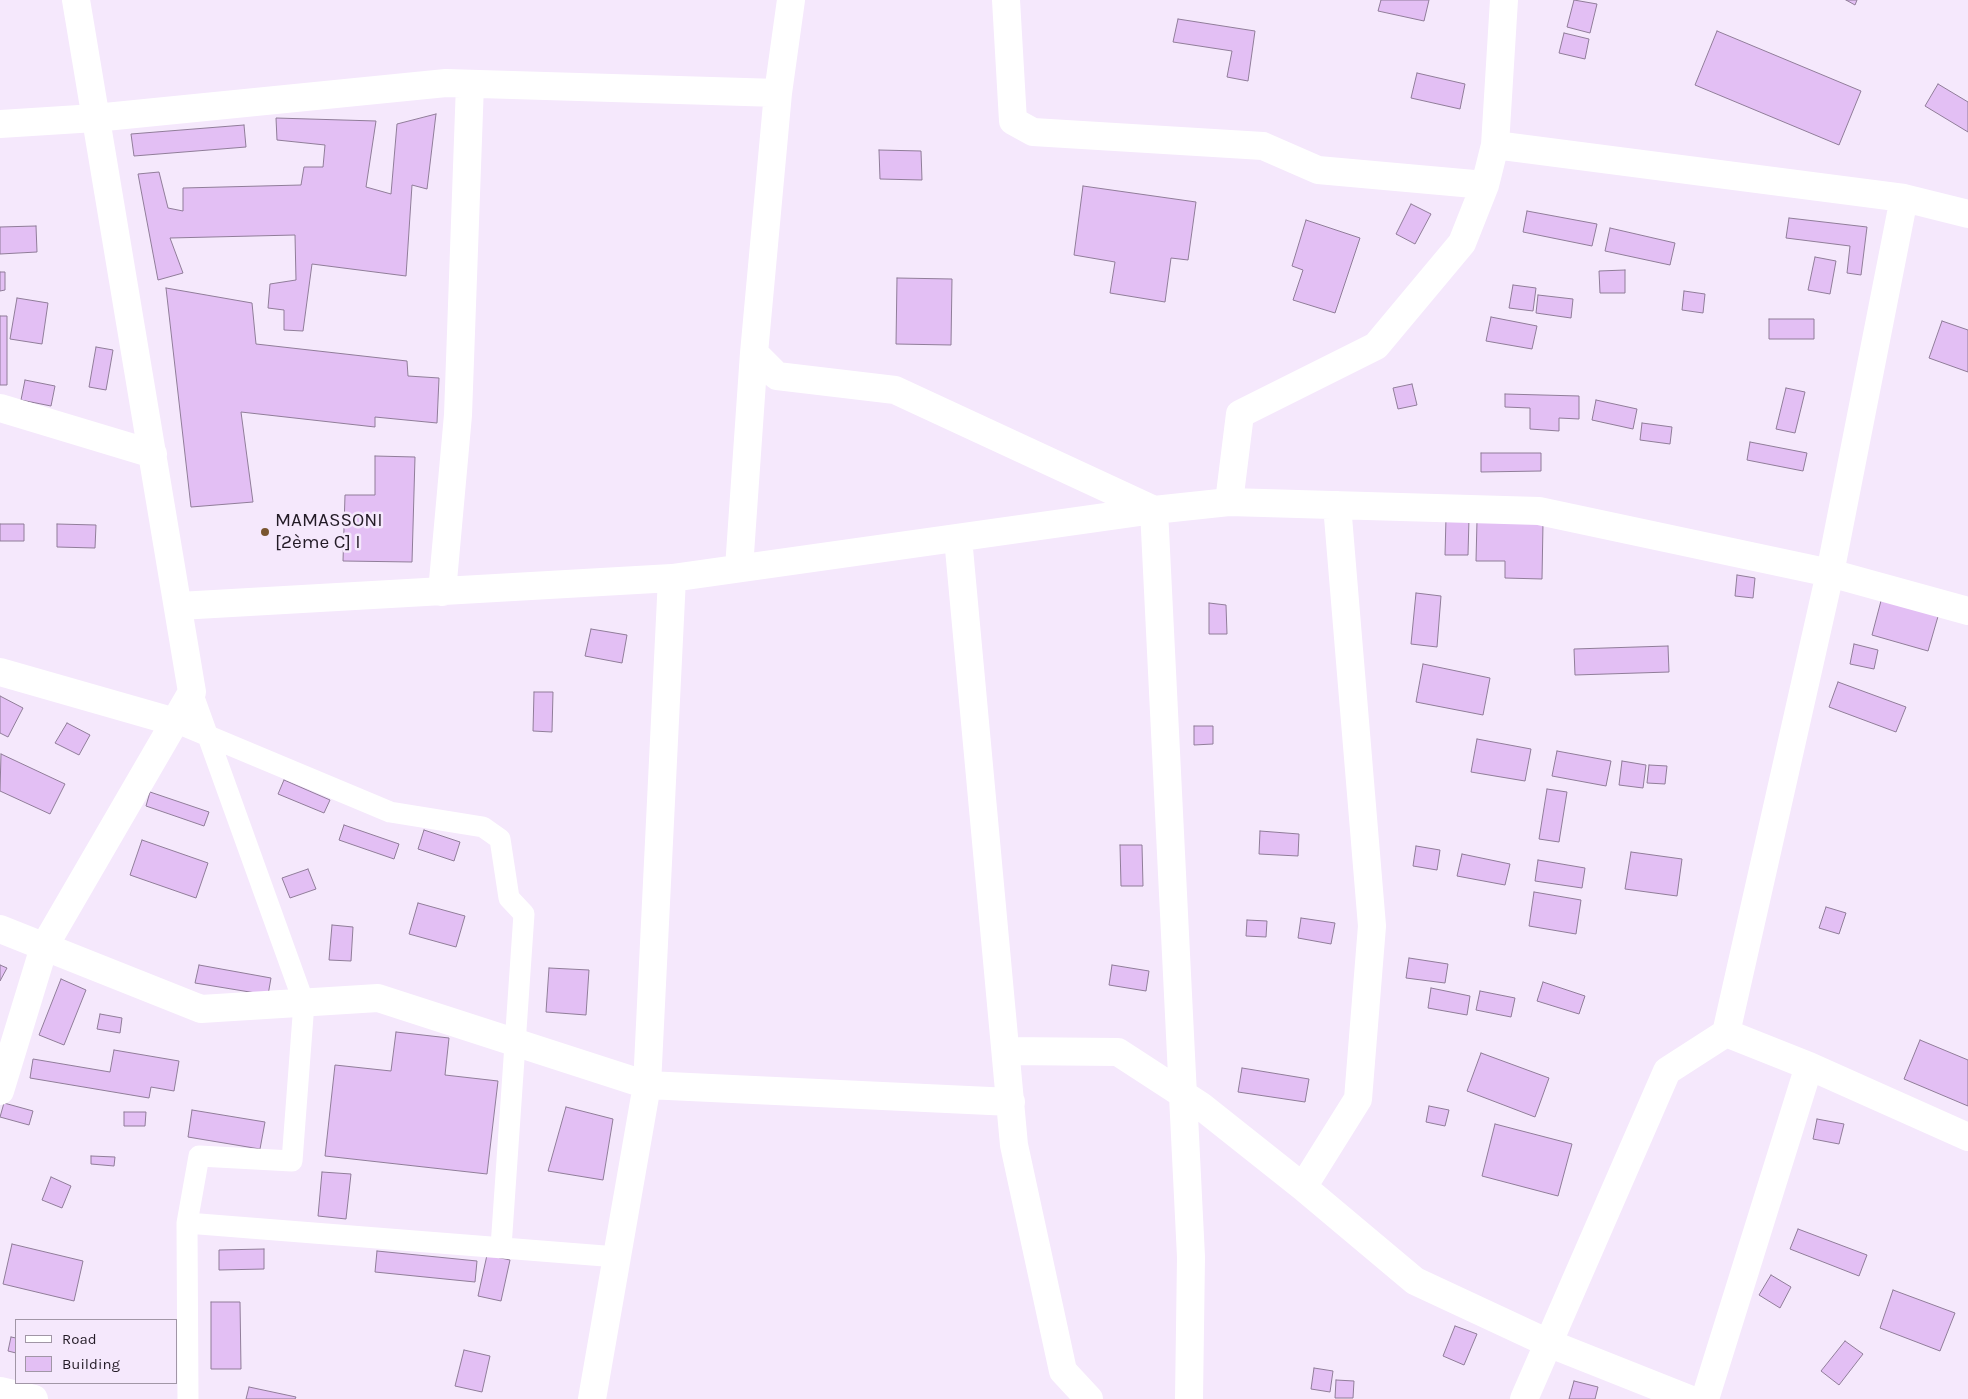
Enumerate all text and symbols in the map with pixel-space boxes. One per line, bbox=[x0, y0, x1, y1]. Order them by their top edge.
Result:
place label: MAMASSONI [2ème C] I bbox=[275, 510, 383, 554]
marker: MAMASSONI [2ème C] I bbox=[259, 526, 271, 538]
legend bbox=[15, 1319, 178, 1384]
text: Road bbox=[62, 1330, 97, 1348]
text: Building bbox=[62, 1355, 120, 1373]

